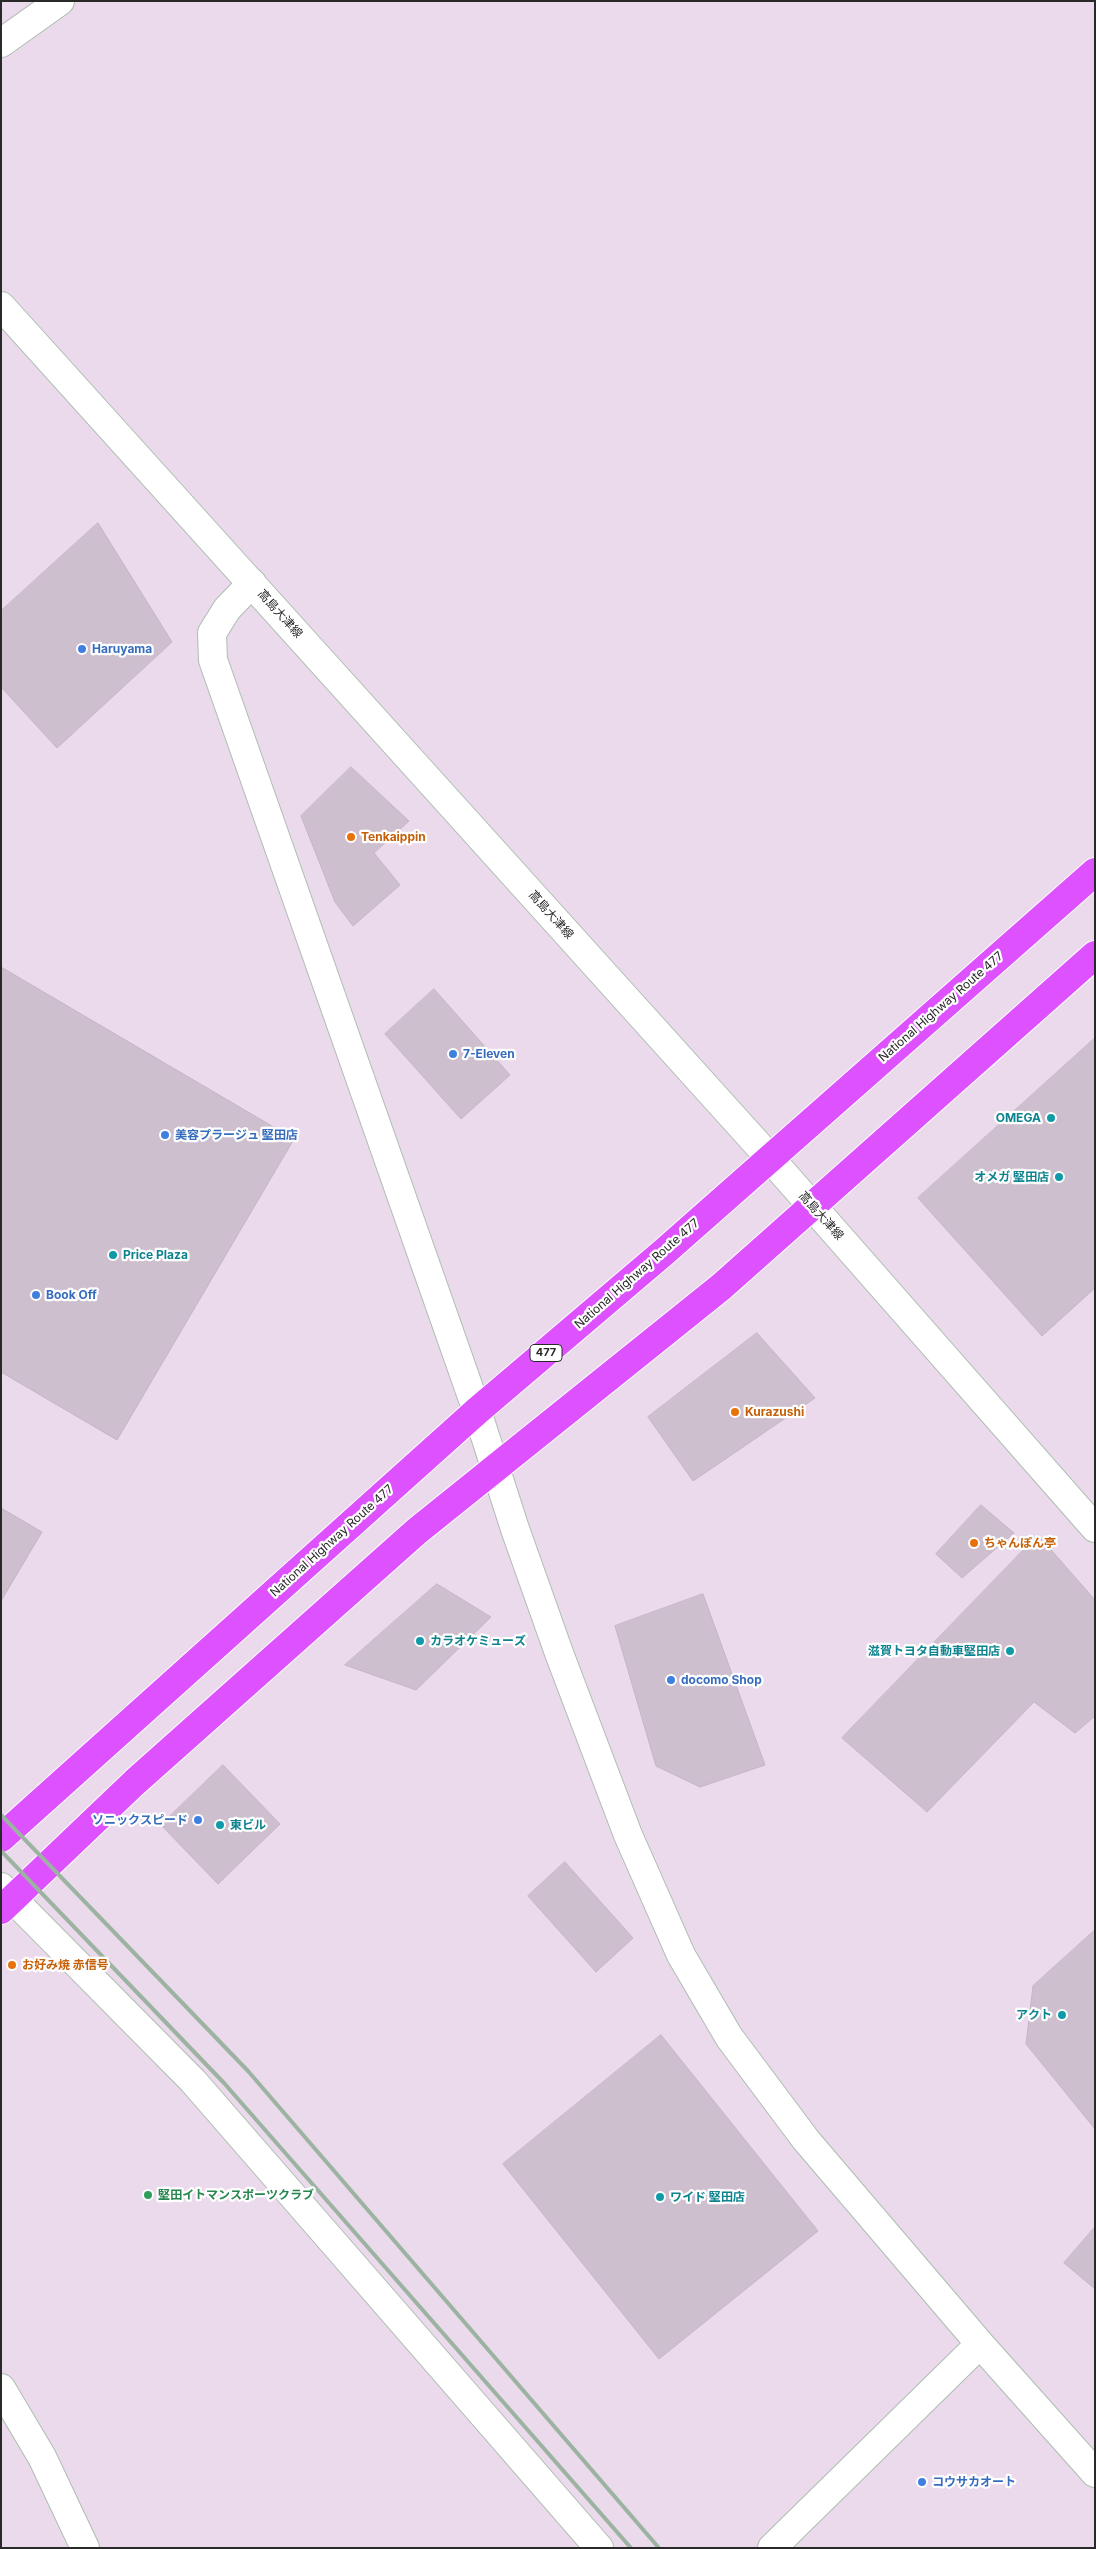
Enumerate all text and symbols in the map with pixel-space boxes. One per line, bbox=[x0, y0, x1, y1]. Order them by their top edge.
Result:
street label: 高島大津線 bbox=[255, 587, 305, 641]
place label: Haruyama bbox=[92, 642, 152, 656]
marker: Haruyama bbox=[76, 643, 88, 655]
place label: Tenkaippin bbox=[361, 830, 426, 844]
marker: Tenkaippin bbox=[345, 831, 357, 843]
street label: 高島大津線 bbox=[526, 888, 576, 942]
street label: National Highway Route 477 bbox=[876, 949, 1006, 1065]
place label: 7-Eleven bbox=[463, 1047, 515, 1061]
marker: 7-Eleven bbox=[447, 1048, 459, 1060]
place label: OMEGA bbox=[996, 1111, 1041, 1125]
marker: OMEGA bbox=[1045, 1112, 1057, 1124]
place label: 美容プラージュ 堅田店 bbox=[175, 1128, 298, 1142]
marker: 美容プラージュ 堅田店 bbox=[159, 1129, 171, 1141]
place label: オメガ 堅田店 bbox=[974, 1170, 1049, 1184]
marker: オメガ 堅田店 bbox=[1053, 1171, 1065, 1183]
street label: 高島大津線 bbox=[796, 1189, 846, 1243]
street label: National Highway Route 477 bbox=[572, 1216, 702, 1332]
place label: Price Plaza bbox=[123, 1248, 188, 1262]
marker: Price Plaza bbox=[107, 1249, 119, 1261]
place label: Book Off bbox=[46, 1288, 97, 1302]
marker: Book Off bbox=[30, 1289, 42, 1301]
road number: 477 bbox=[530, 1345, 562, 1362]
place label: Kurazushi bbox=[745, 1405, 804, 1419]
marker: Kurazushi bbox=[729, 1406, 741, 1418]
street label: National Highway Route 477 bbox=[268, 1482, 396, 1600]
place label: ちゃんぽん亭 bbox=[984, 1536, 1056, 1550]
marker: ちゃんぽん亭 bbox=[968, 1537, 980, 1549]
place label: カラオケミューズ bbox=[430, 1634, 526, 1648]
marker: カラオケミューズ bbox=[414, 1635, 426, 1647]
place label: 滋賀トヨタ自動車堅田店 bbox=[868, 1644, 1000, 1658]
marker: 滋賀トヨタ自動車堅田店 bbox=[1004, 1645, 1016, 1657]
place label: docomo Shop bbox=[681, 1673, 762, 1687]
marker: docomo Shop bbox=[665, 1674, 677, 1686]
place label: ソニックスピード bbox=[92, 1813, 188, 1827]
marker: ソニックスピード bbox=[192, 1814, 204, 1826]
place label: 東ビル bbox=[230, 1818, 266, 1832]
marker: 東ビル bbox=[214, 1819, 226, 1831]
place label: お好み焼 赤信号 bbox=[22, 1958, 109, 1972]
marker: お好み焼 赤信号 bbox=[6, 1959, 18, 1971]
place label: アクト bbox=[1016, 2008, 1052, 2022]
marker: アクト bbox=[1056, 2009, 1068, 2021]
place label: 堅田イトマンスポーツクラブ bbox=[158, 2188, 314, 2202]
marker: 堅田イトマンスポーツクラブ bbox=[142, 2189, 154, 2201]
place label: ワイド 堅田店 bbox=[670, 2190, 745, 2204]
marker: ワイド 堅田店 bbox=[654, 2191, 666, 2203]
place label: コウサカオート bbox=[932, 2475, 1016, 2489]
marker: コウサカオート bbox=[916, 2476, 928, 2488]

